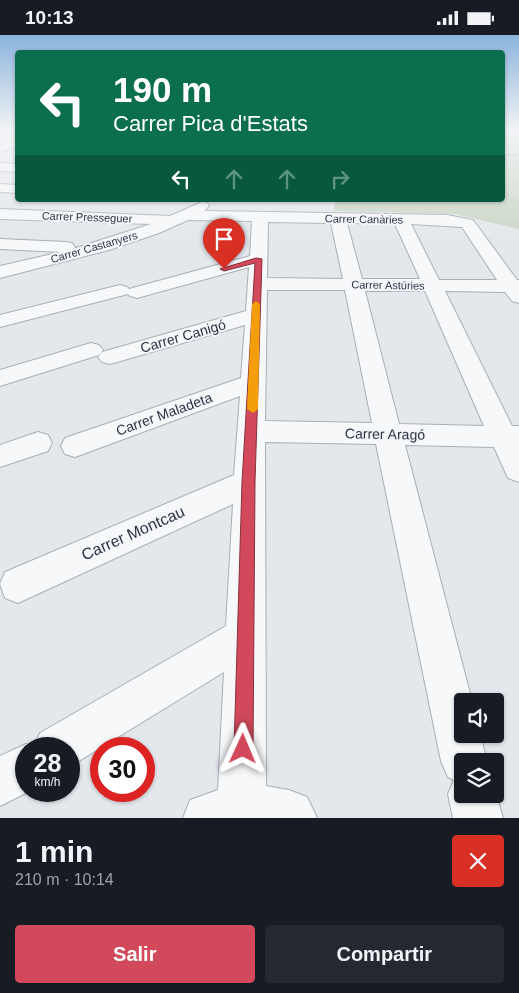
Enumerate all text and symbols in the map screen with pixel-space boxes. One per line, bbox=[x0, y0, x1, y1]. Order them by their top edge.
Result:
text: 10:13 bbox=[25, 7, 74, 28]
icon: left bbox=[30, 70, 95, 135]
text: 190 m bbox=[113, 70, 212, 109]
text: Carrer Pica d'Estats bbox=[113, 111, 308, 136]
icon: left bbox=[167, 165, 195, 193]
icon: ahead bbox=[220, 165, 248, 193]
icon: ahead bbox=[273, 165, 301, 193]
icon: right bbox=[326, 165, 354, 193]
street label: Carrer Presseguer bbox=[42, 209, 133, 225]
street label: Carrer Canàries bbox=[325, 212, 404, 226]
pin bbox=[203, 218, 245, 269]
icon: arrive bbox=[210, 225, 238, 253]
street label: Carrer Castanyers bbox=[49, 229, 139, 265]
street label: Carrer Astúries bbox=[351, 278, 425, 292]
street label: Carrer Canigó bbox=[139, 316, 228, 356]
street label: Carrer Maladeta bbox=[114, 389, 214, 439]
street label: Carrer Aragó bbox=[345, 425, 425, 443]
street label: Carrer Montcau bbox=[79, 503, 187, 563]
map controls bbox=[454, 693, 504, 803]
button: sound bbox=[454, 693, 504, 743]
position arrow bbox=[216, 722, 268, 774]
speed limit sign: 30 bbox=[90, 737, 155, 802]
text: 28 bbox=[34, 749, 61, 777]
button: layers bbox=[454, 753, 504, 803]
text: km/h bbox=[34, 775, 61, 789]
text: 1 min bbox=[15, 835, 93, 868]
button: close bbox=[452, 835, 504, 887]
text: 210 m · 10:14 bbox=[15, 871, 114, 888]
button: Salir bbox=[15, 925, 255, 983]
button: Compartir bbox=[265, 925, 504, 983]

